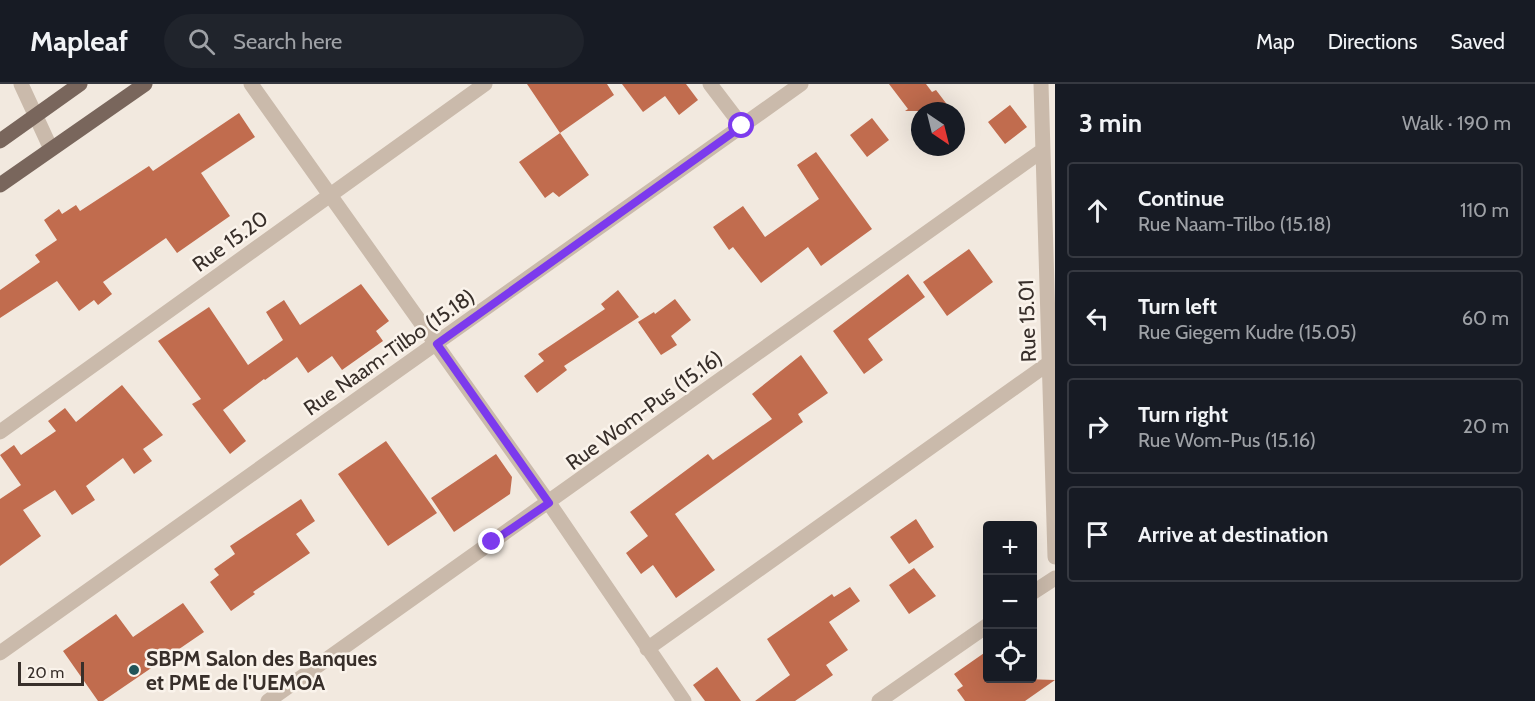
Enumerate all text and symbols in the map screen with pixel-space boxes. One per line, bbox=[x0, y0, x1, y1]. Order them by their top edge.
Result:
search box bbox=[164, 14, 584, 68]
text: Mapleaf bbox=[30, 24, 128, 58]
icon: search bbox=[185, 25, 218, 58]
text: Search here bbox=[233, 28, 342, 55]
text: Map bbox=[1256, 29, 1295, 54]
text: Directions bbox=[1328, 29, 1417, 54]
text: Saved bbox=[1450, 29, 1505, 54]
north arrow bbox=[911, 102, 965, 156]
text: 3 min bbox=[1079, 107, 1142, 139]
text: Walk · 190 m bbox=[1402, 111, 1511, 135]
route start bbox=[728, 112, 754, 138]
text: Continue bbox=[1138, 185, 1224, 212]
icon: ahead bbox=[1081, 194, 1114, 227]
text: 110 m bbox=[1460, 198, 1509, 222]
street label: Rue 15.20 bbox=[187, 205, 273, 277]
text: Rue Naam-Tilbo (15.18) bbox=[1138, 212, 1331, 236]
street label: Rue 15.01 bbox=[1013, 279, 1041, 363]
street label: Rue Naam-Tilbo (15.18) bbox=[299, 284, 479, 420]
text: Turn left bbox=[1138, 293, 1217, 320]
icon: left bbox=[1081, 302, 1114, 335]
text: 60 m bbox=[1462, 306, 1509, 330]
text: Rue Giegem Kudre (15.05) bbox=[1138, 320, 1357, 344]
street label: Rue Wom-Pus (15.16) bbox=[561, 345, 727, 475]
text: Turn right bbox=[1138, 401, 1228, 428]
icon: right bbox=[1081, 410, 1114, 443]
text: 20 m bbox=[1463, 414, 1509, 438]
text: Rue Wom-Pus (15.16) bbox=[1138, 428, 1316, 452]
icon: arrive bbox=[1081, 518, 1114, 551]
map controls bbox=[983, 521, 1037, 683]
button: + bbox=[983, 521, 1037, 575]
text: Arrive at destination bbox=[1138, 521, 1328, 548]
route end bbox=[478, 528, 504, 554]
button: − bbox=[983, 575, 1037, 629]
button: locate bbox=[983, 629, 1037, 683]
place label: SBPM Salon des Banques et PME de l'UEMOA bbox=[146, 646, 377, 695]
scale bar bbox=[18, 659, 84, 686]
text: 20 m bbox=[27, 663, 64, 682]
marker: SBPM Salon des Banques et PME de l'UEMOA bbox=[127, 663, 141, 677]

